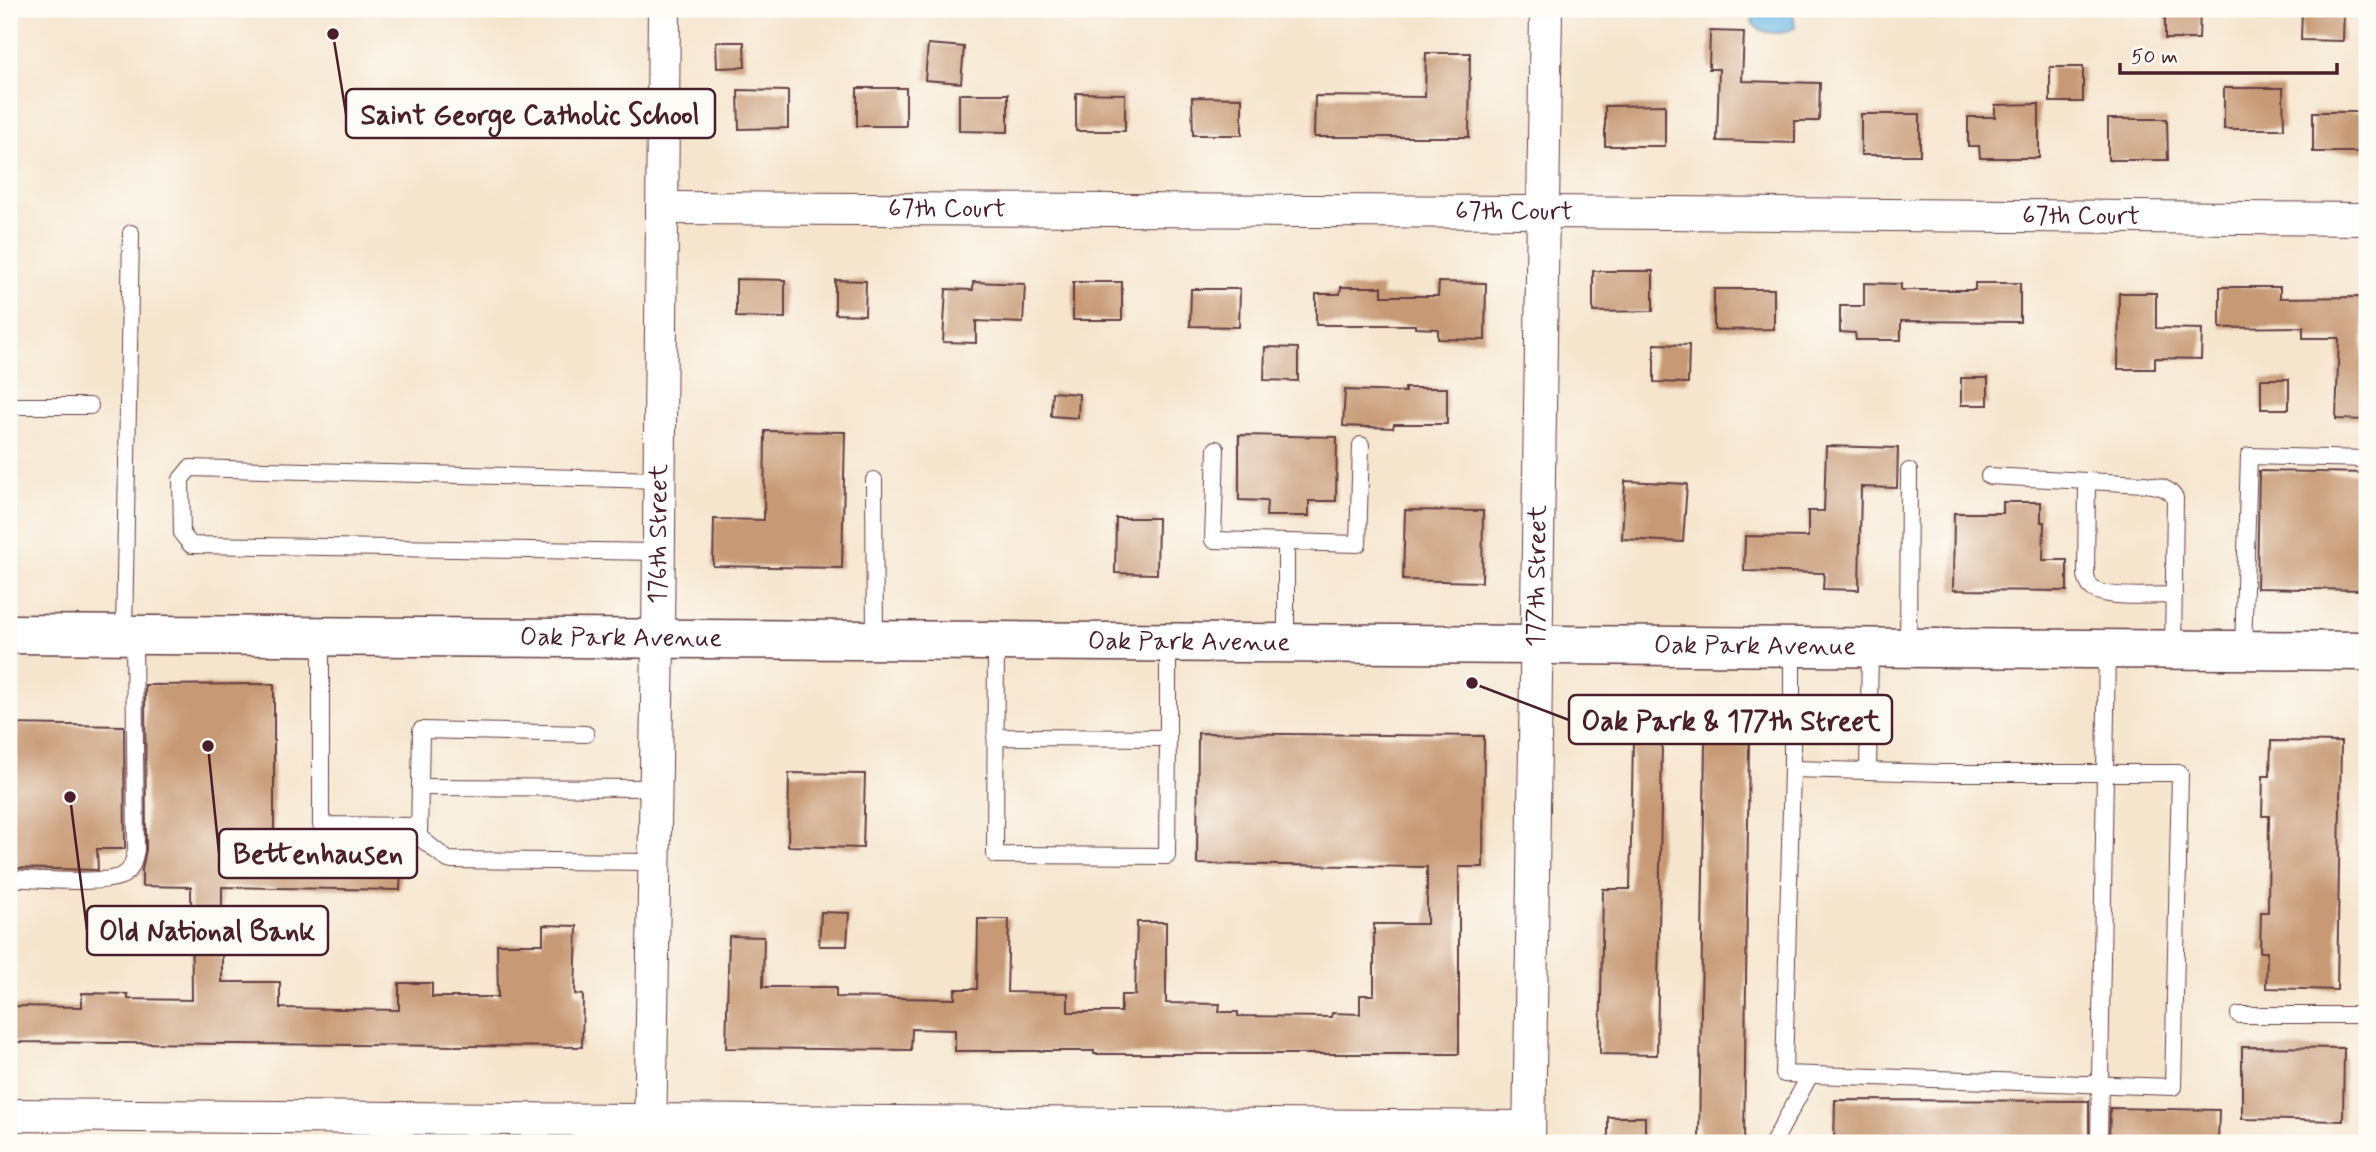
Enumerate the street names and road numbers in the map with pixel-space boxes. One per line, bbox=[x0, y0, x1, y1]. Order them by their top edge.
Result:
street label: 67th Court bbox=[888, 192, 1006, 227]
street label: 67th Court bbox=[1455, 195, 1573, 229]
street label: 67th Court bbox=[2022, 199, 2140, 234]
street label: 176th Street bbox=[641, 464, 677, 604]
street label: 177th Street bbox=[1519, 504, 1556, 648]
street label: Oak Park Avenue bbox=[520, 621, 722, 656]
street label: Oak Park Avenue bbox=[1088, 625, 1290, 660]
street label: Oak Park Avenue bbox=[1654, 629, 1856, 664]

